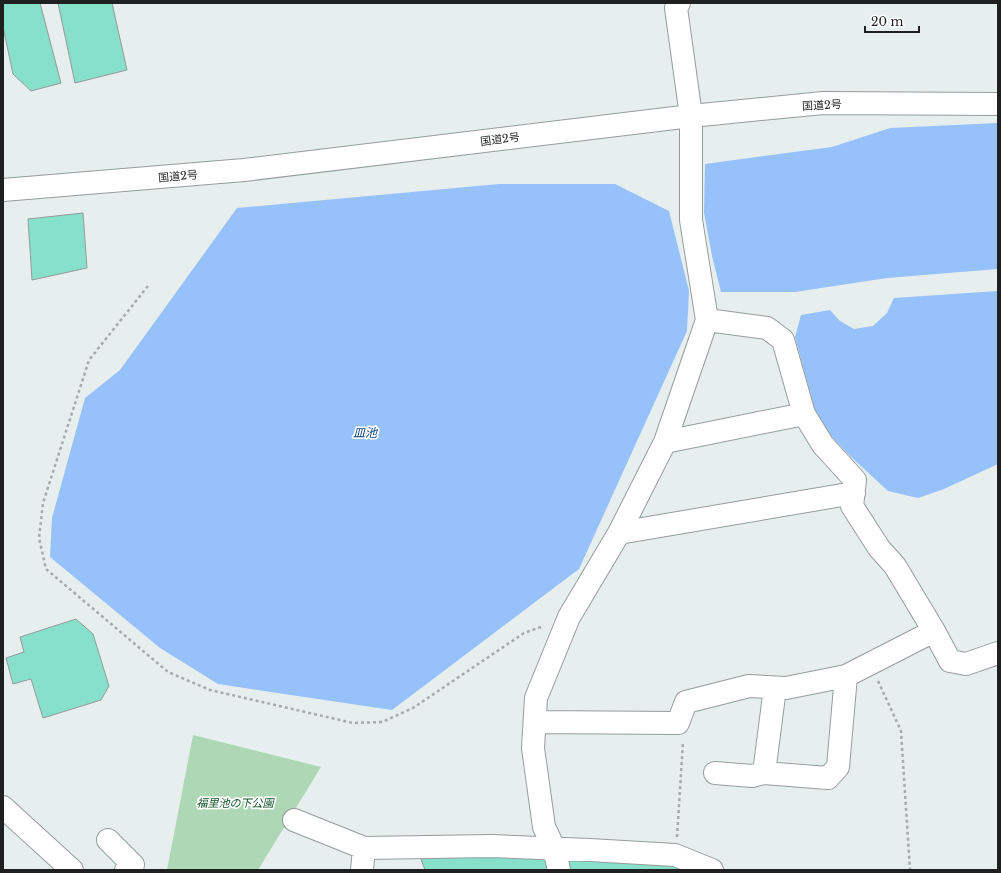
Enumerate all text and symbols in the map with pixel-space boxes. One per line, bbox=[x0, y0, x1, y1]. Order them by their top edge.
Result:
scale bar bbox=[865, 8, 919, 34]
text: 20 m bbox=[871, 14, 903, 29]
street label: 国道2号 bbox=[802, 97, 842, 113]
street label: 国道2号 bbox=[479, 130, 521, 148]
street label: 国道2号 bbox=[158, 167, 198, 185]
water label: 皿池 bbox=[353, 425, 378, 440]
park label: 福里池の下公園 bbox=[197, 796, 275, 810]

